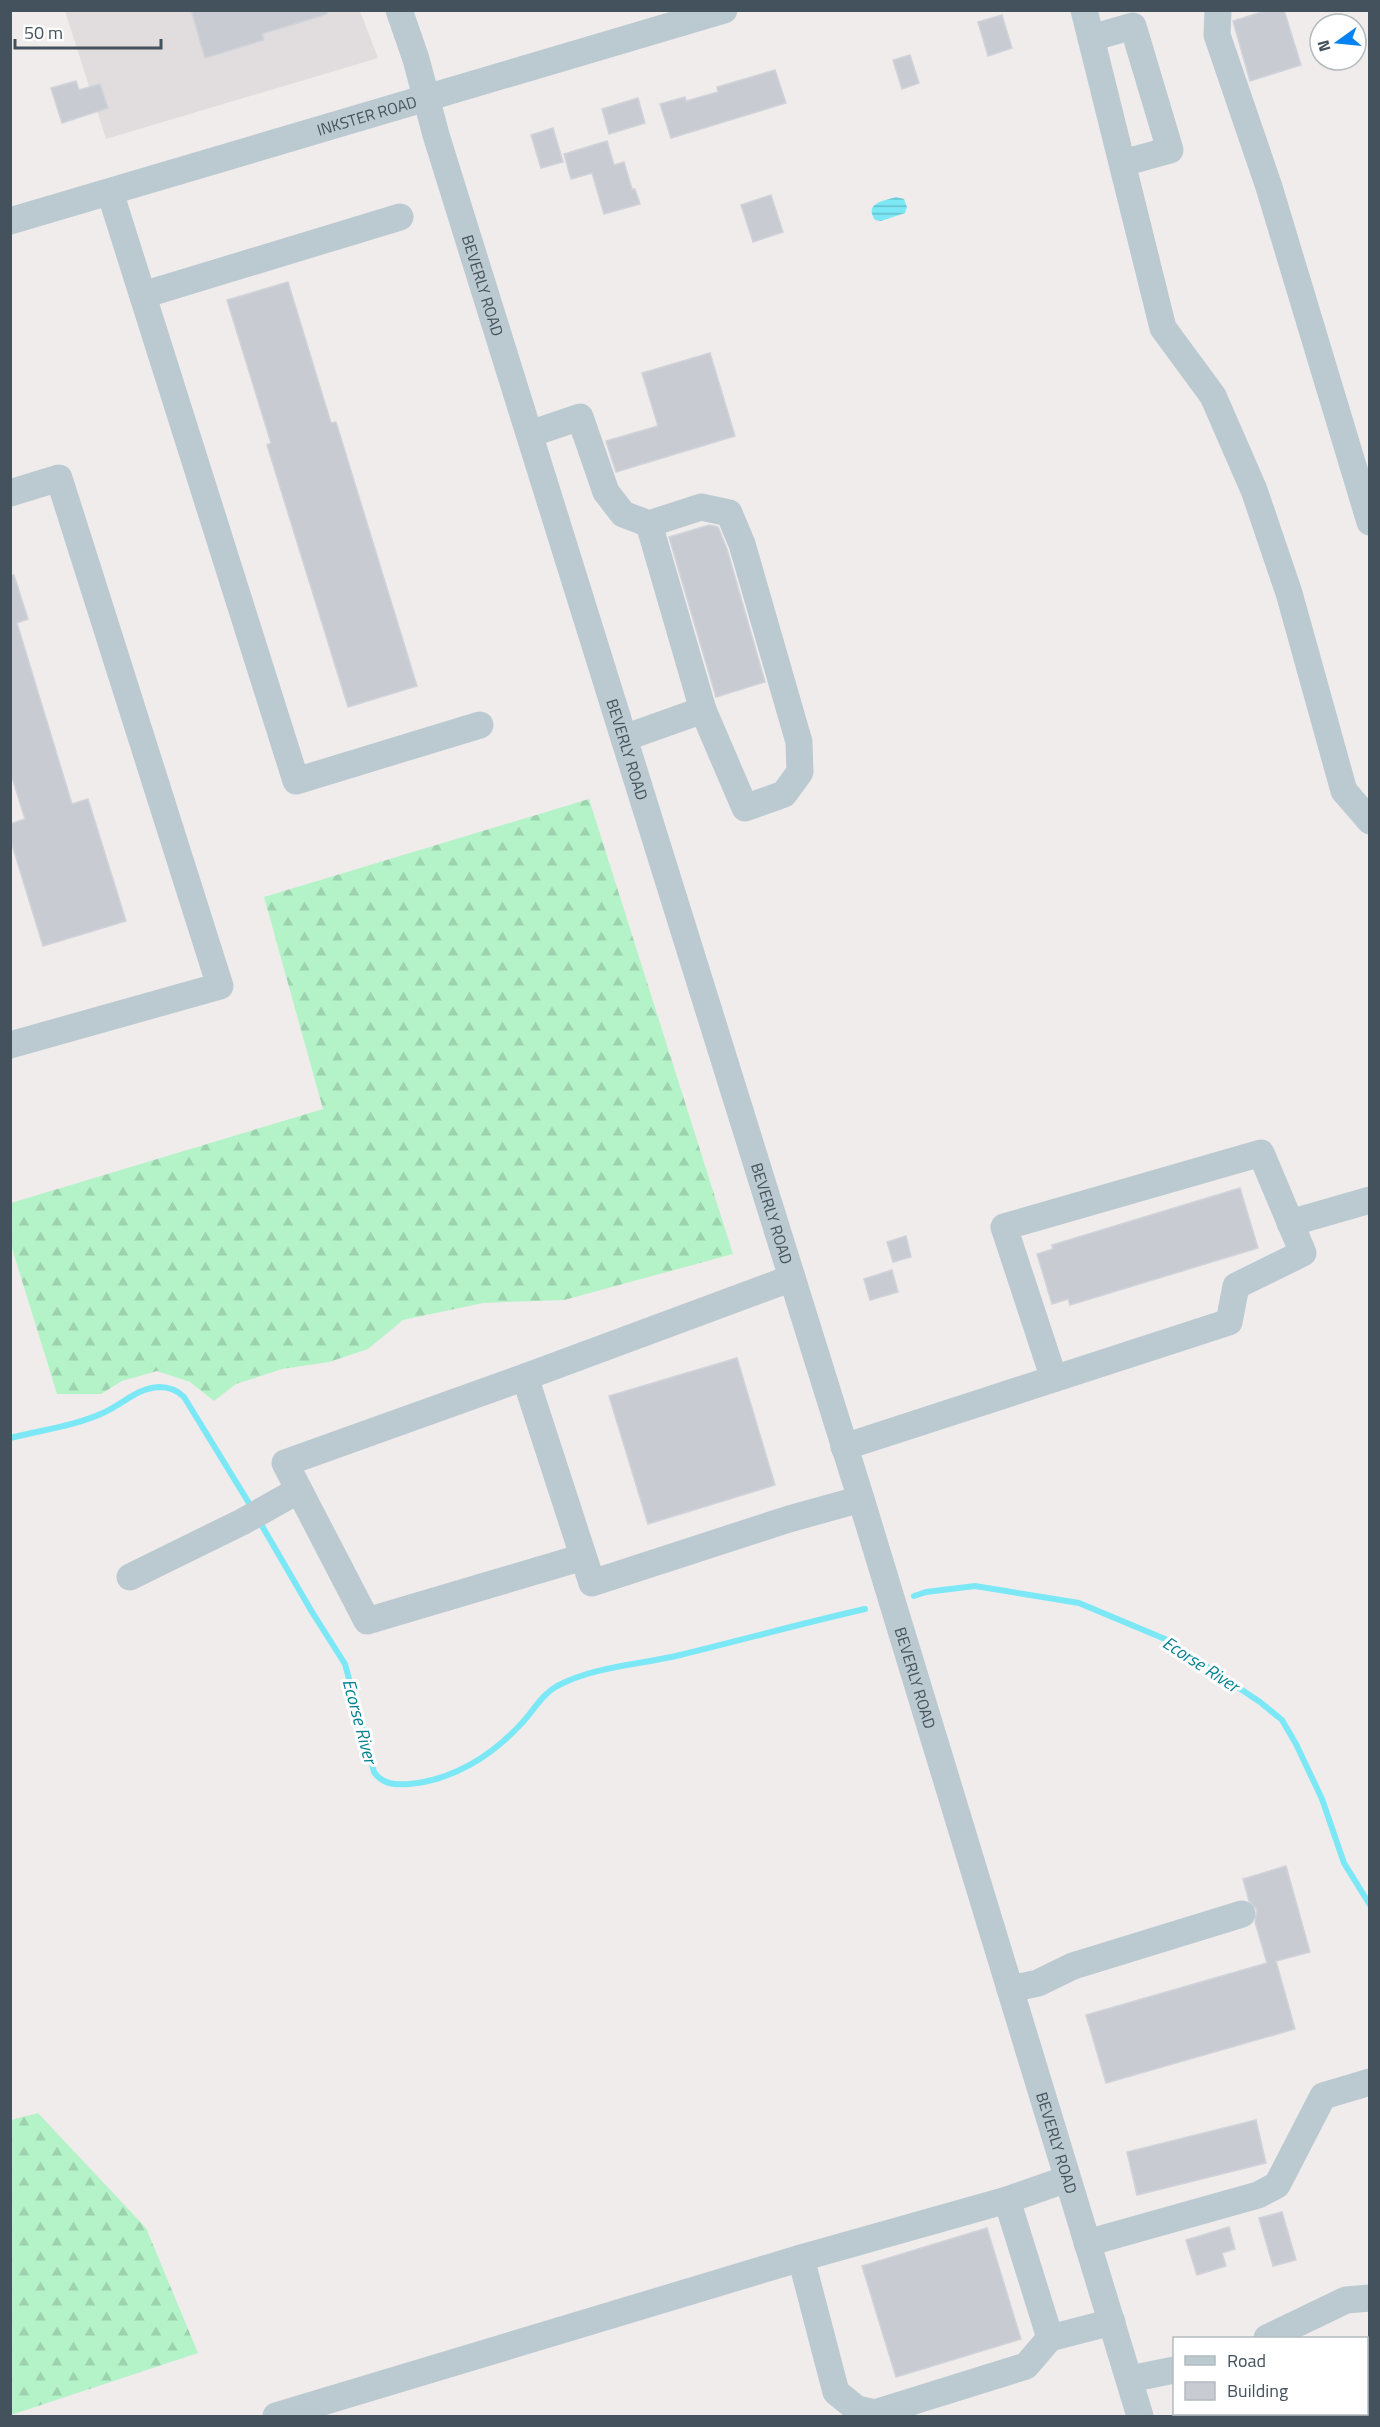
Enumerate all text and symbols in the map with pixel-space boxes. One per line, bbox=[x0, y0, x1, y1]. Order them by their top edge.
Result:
scale bar bbox=[15, 12, 160, 50]
north arrow bbox=[1308, 12, 1368, 72]
text: 50 m bbox=[24, 19, 63, 46]
text: N bbox=[1310, 37, 1337, 54]
street label: INKSTER ROAD bbox=[314, 89, 420, 142]
street label: BEVERLY ROAD bbox=[456, 232, 510, 339]
street label: BEVERLY ROAD bbox=[600, 696, 655, 803]
street label: BEVERLY ROAD bbox=[745, 1160, 799, 1267]
street label: BEVERLY ROAD bbox=[889, 1624, 942, 1732]
water label: Ecorse River bbox=[1157, 1629, 1247, 1700]
water label: Ecorse River bbox=[336, 1676, 385, 1768]
street label: BEVERLY ROAD bbox=[1030, 2089, 1084, 2197]
legend bbox=[1173, 2337, 1368, 2415]
text: Road bbox=[1227, 2347, 1266, 2374]
text: Building bbox=[1227, 2377, 1288, 2404]

